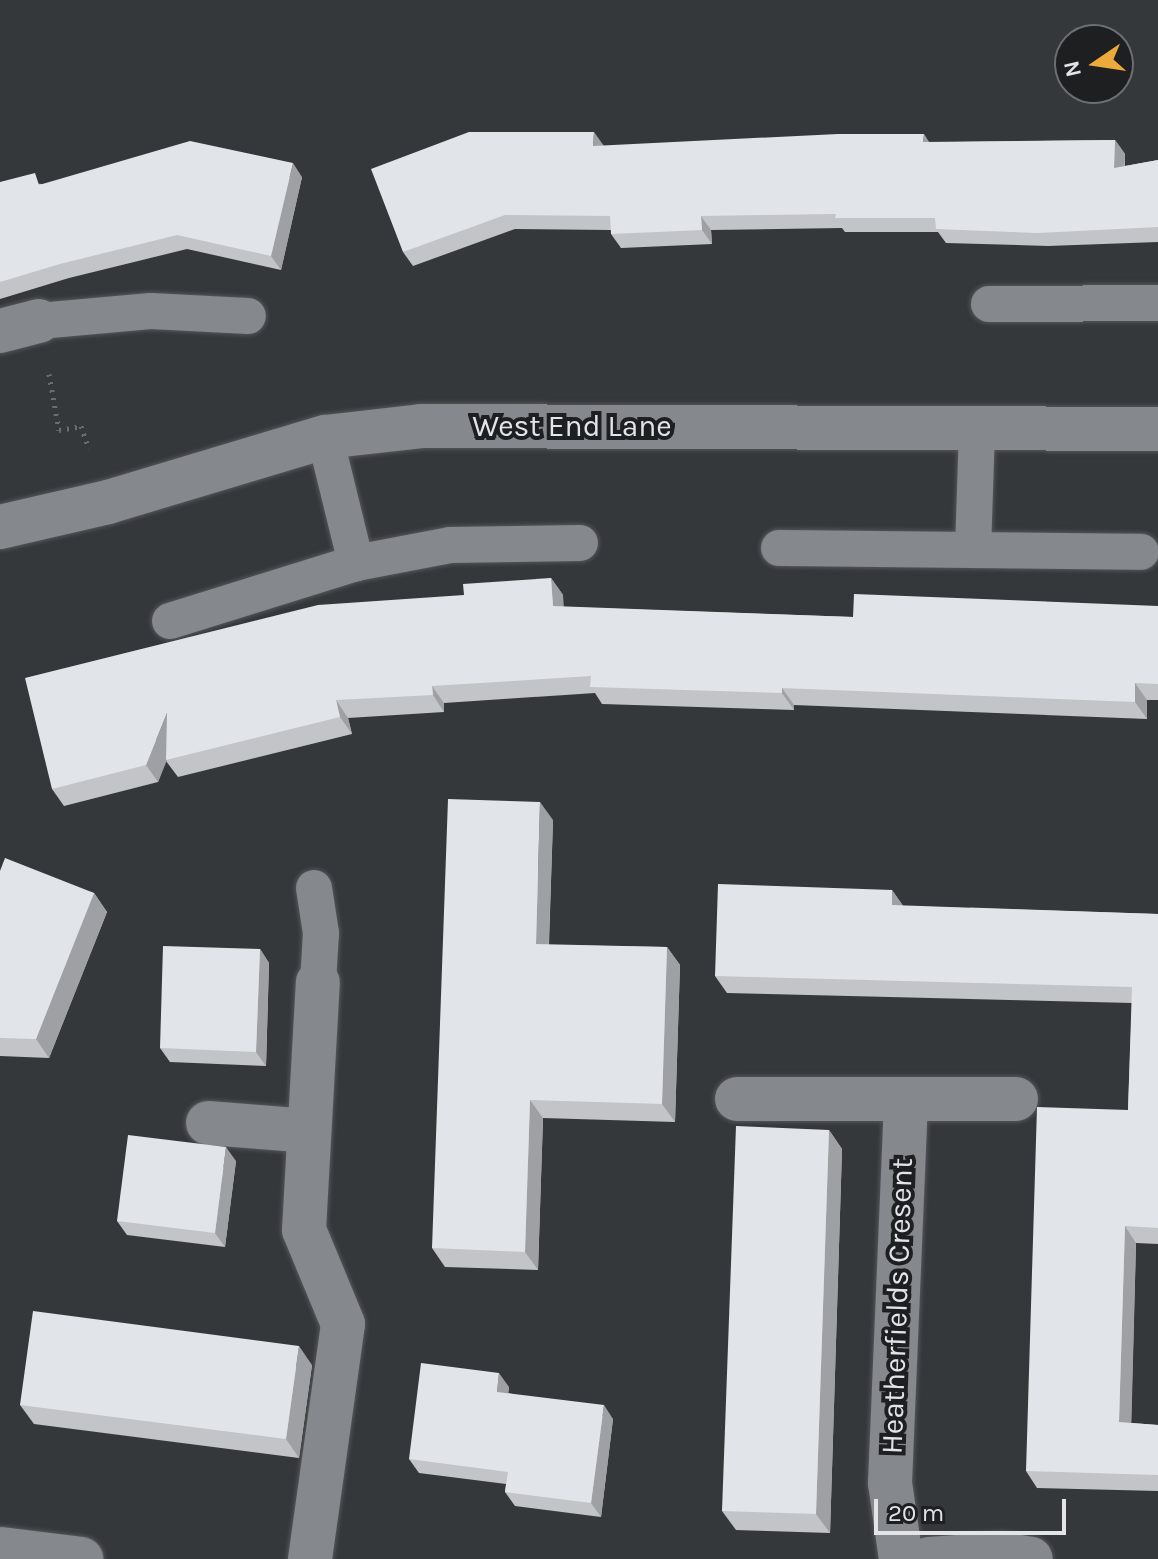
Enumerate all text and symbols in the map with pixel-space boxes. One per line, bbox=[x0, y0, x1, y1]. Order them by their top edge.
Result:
north arrow bbox=[1054, 24, 1134, 104]
text: N bbox=[1058, 58, 1087, 80]
street label: West End Lane bbox=[472, 408, 672, 444]
street label: Heatherfields Cresent bbox=[874, 1157, 920, 1455]
scale bar bbox=[878, 1483, 1070, 1533]
text: 20 m bbox=[888, 1499, 944, 1527]

